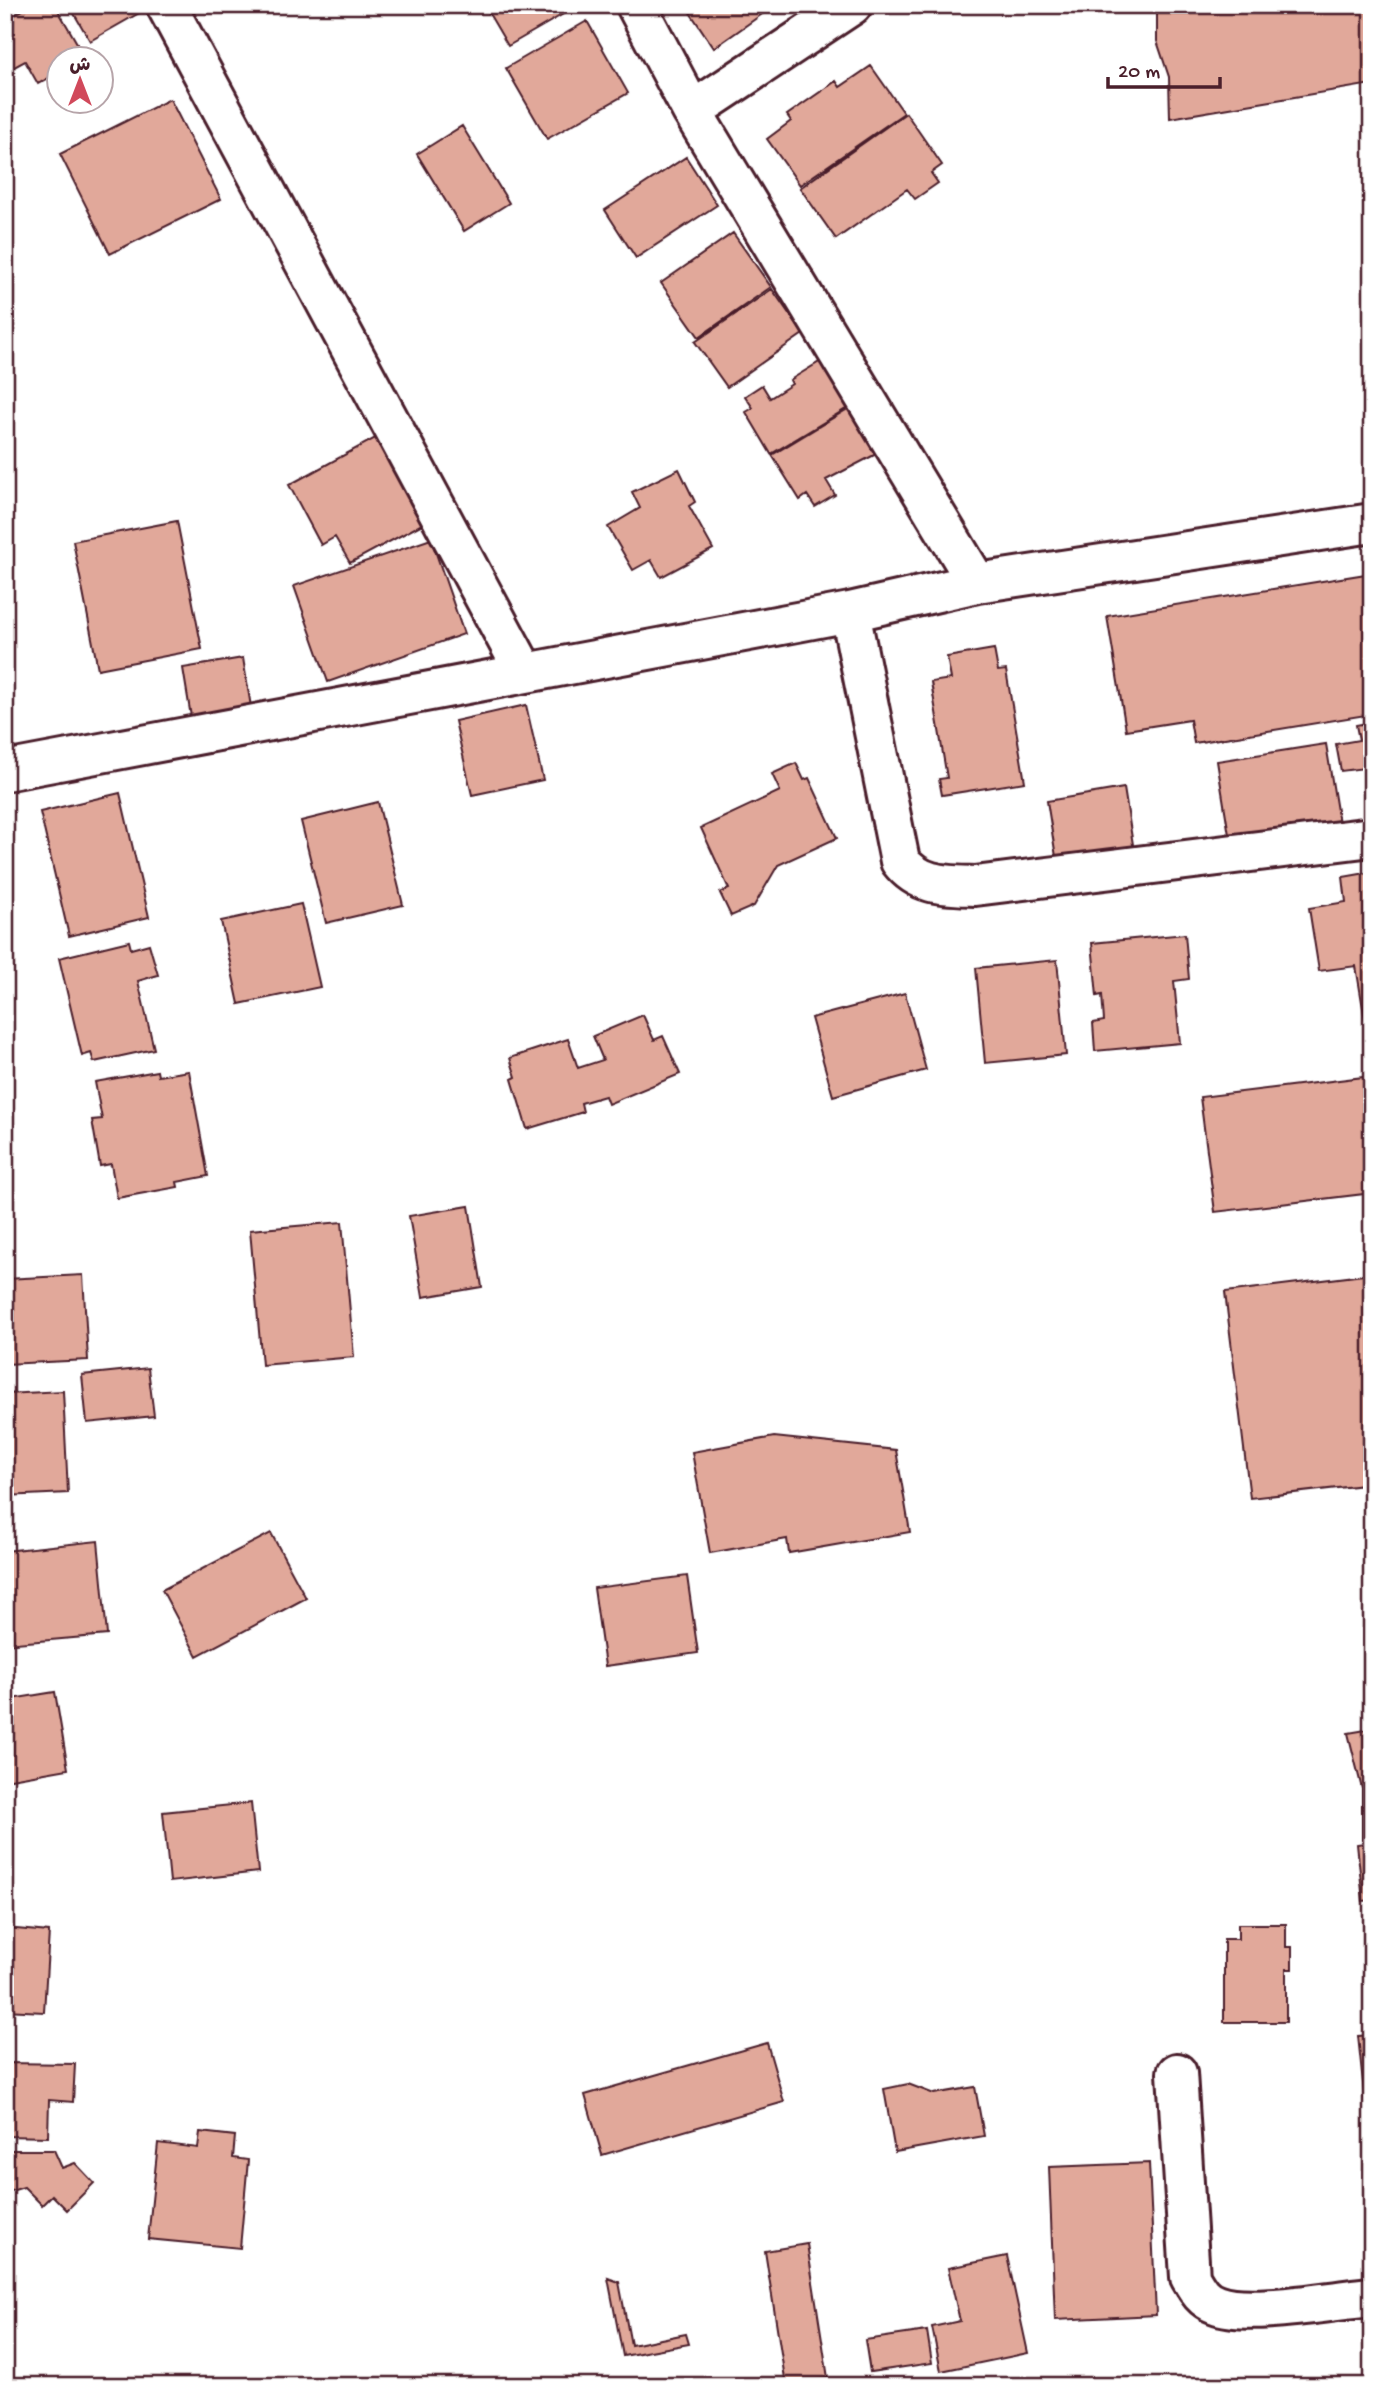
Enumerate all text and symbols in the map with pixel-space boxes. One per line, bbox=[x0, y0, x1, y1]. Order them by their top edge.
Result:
north arrow bbox=[46, 46, 116, 116]
scale bar bbox=[1108, 46, 1220, 90]
text: ش bbox=[70, 55, 91, 78]
text: 20 m bbox=[1118, 61, 1160, 86]

